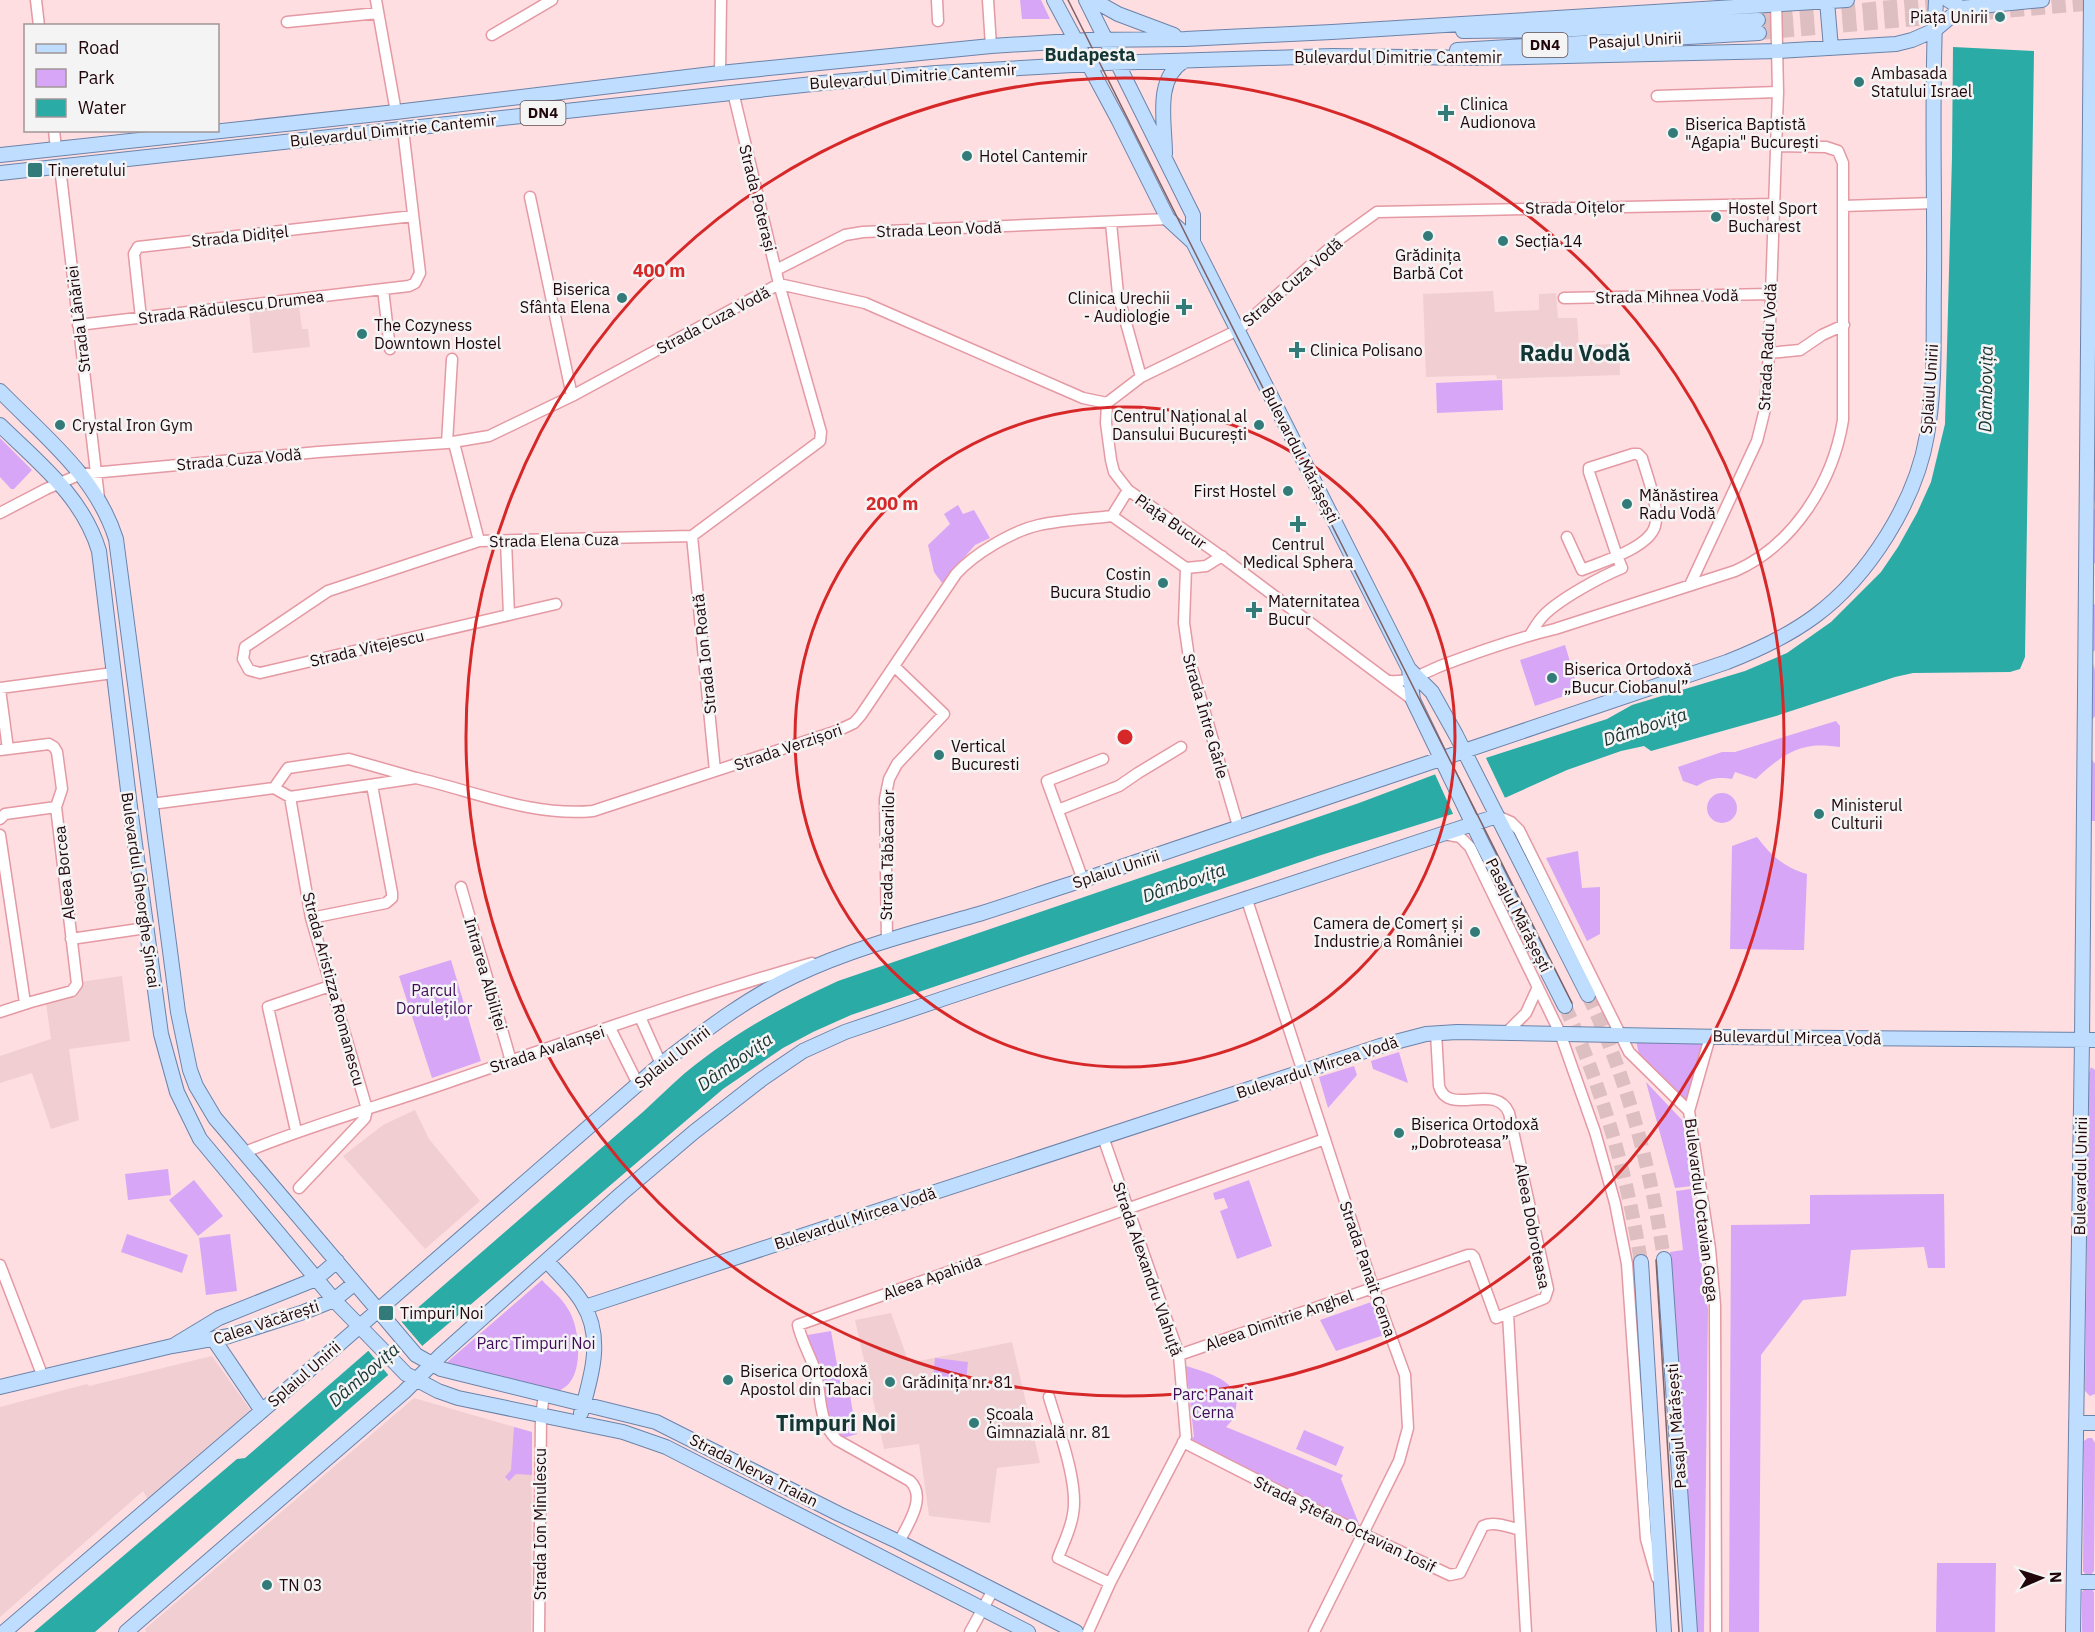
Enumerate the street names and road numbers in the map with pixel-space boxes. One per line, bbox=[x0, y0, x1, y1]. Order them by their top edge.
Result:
street label: Pasajul Unirii bbox=[1588, 28, 1682, 52]
road number: DN4 bbox=[1522, 33, 1568, 57]
street label: Bulevardul Dimitrie Cantemir bbox=[1294, 47, 1502, 67]
street label: Bulevardul Dimitrie Cantemir bbox=[809, 59, 1017, 93]
road number: DN4 bbox=[520, 101, 566, 125]
street label: Bulevardul Dimitrie Cantemir bbox=[289, 109, 497, 151]
street label: Strada Poterași bbox=[735, 142, 781, 254]
street label: Strada Oițelor bbox=[1525, 196, 1625, 219]
street label: Strada Leon Vodă bbox=[876, 217, 1002, 241]
street label: Strada Didițel bbox=[190, 221, 290, 252]
street label: Strada Cuza Vodă bbox=[1238, 233, 1346, 331]
street label: Strada Lânăriei bbox=[62, 264, 94, 374]
street label: Strada Cuza Vodă bbox=[653, 281, 774, 358]
street label: Strada Radu Vodă bbox=[1754, 282, 1780, 411]
street label: Strada Mihnea Vodă bbox=[1595, 285, 1739, 307]
street label: Strada Rădulescu Drumea bbox=[137, 286, 325, 328]
street label: Splaiul Unirii bbox=[1916, 343, 1942, 435]
street label: Bulevardul Mărășești bbox=[1258, 383, 1344, 527]
street label: Strada Cuza Vodă bbox=[176, 444, 303, 474]
street label: Piața Bucur bbox=[1131, 489, 1211, 554]
street label: Strada Elena Cuza bbox=[489, 529, 619, 551]
street label: Strada Ion Roată bbox=[688, 593, 720, 715]
street label: Strada Vitejescu bbox=[308, 625, 426, 671]
street label: Strada Între Gârle bbox=[1179, 651, 1233, 781]
street label: Strada Verzișori bbox=[731, 719, 845, 775]
street label: Strada Tăbăcarilor bbox=[876, 789, 898, 921]
street label: Bulevardul Gheorghe Șincai bbox=[117, 791, 165, 989]
street label: Aleea Borcea bbox=[49, 824, 79, 921]
street label: Splaiul Unirii bbox=[1070, 846, 1162, 892]
street label: Pasajul Mărășești bbox=[1482, 855, 1556, 975]
street label: Strada Aristizza Romanescu bbox=[298, 890, 370, 1088]
street label: Intrarea Albiliței bbox=[459, 915, 512, 1033]
street label: Strada Avalanșei bbox=[487, 1021, 607, 1077]
street label: Splaiul Unirii bbox=[630, 1021, 714, 1093]
street label: Bulevardul Mircea Vodă bbox=[1712, 1026, 1882, 1048]
street label: Bulevardul Mircea Vodă bbox=[1234, 1031, 1401, 1103]
street label: Bulevardul Unirii bbox=[2069, 1116, 2091, 1236]
street label: Bulevardul Octavian Goga bbox=[1681, 1117, 1723, 1303]
street label: Aleea Dobroteasa bbox=[1511, 1162, 1555, 1291]
street label: Strada Alexandru Vlahuță bbox=[1108, 1179, 1187, 1359]
street label: Bulevardul Mircea Vodă bbox=[772, 1182, 939, 1254]
street label: Strada Panait Cerna bbox=[1335, 1199, 1401, 1340]
street label: Aleea Apahida bbox=[880, 1250, 984, 1304]
street label: Aleea Dimitrie Anghel bbox=[1202, 1285, 1356, 1355]
street label: Calea Văcărești bbox=[210, 1295, 322, 1349]
street label: Splaiul Unirii bbox=[263, 1337, 345, 1411]
street label: Pasajul Mărășești bbox=[1662, 1363, 1690, 1489]
street label: Strada Nerva Traian bbox=[686, 1429, 822, 1511]
street label: Strada Ion Minulescu bbox=[530, 1448, 550, 1600]
street label: Strada Ștefan Octavian Iosif bbox=[1251, 1471, 1439, 1577]

